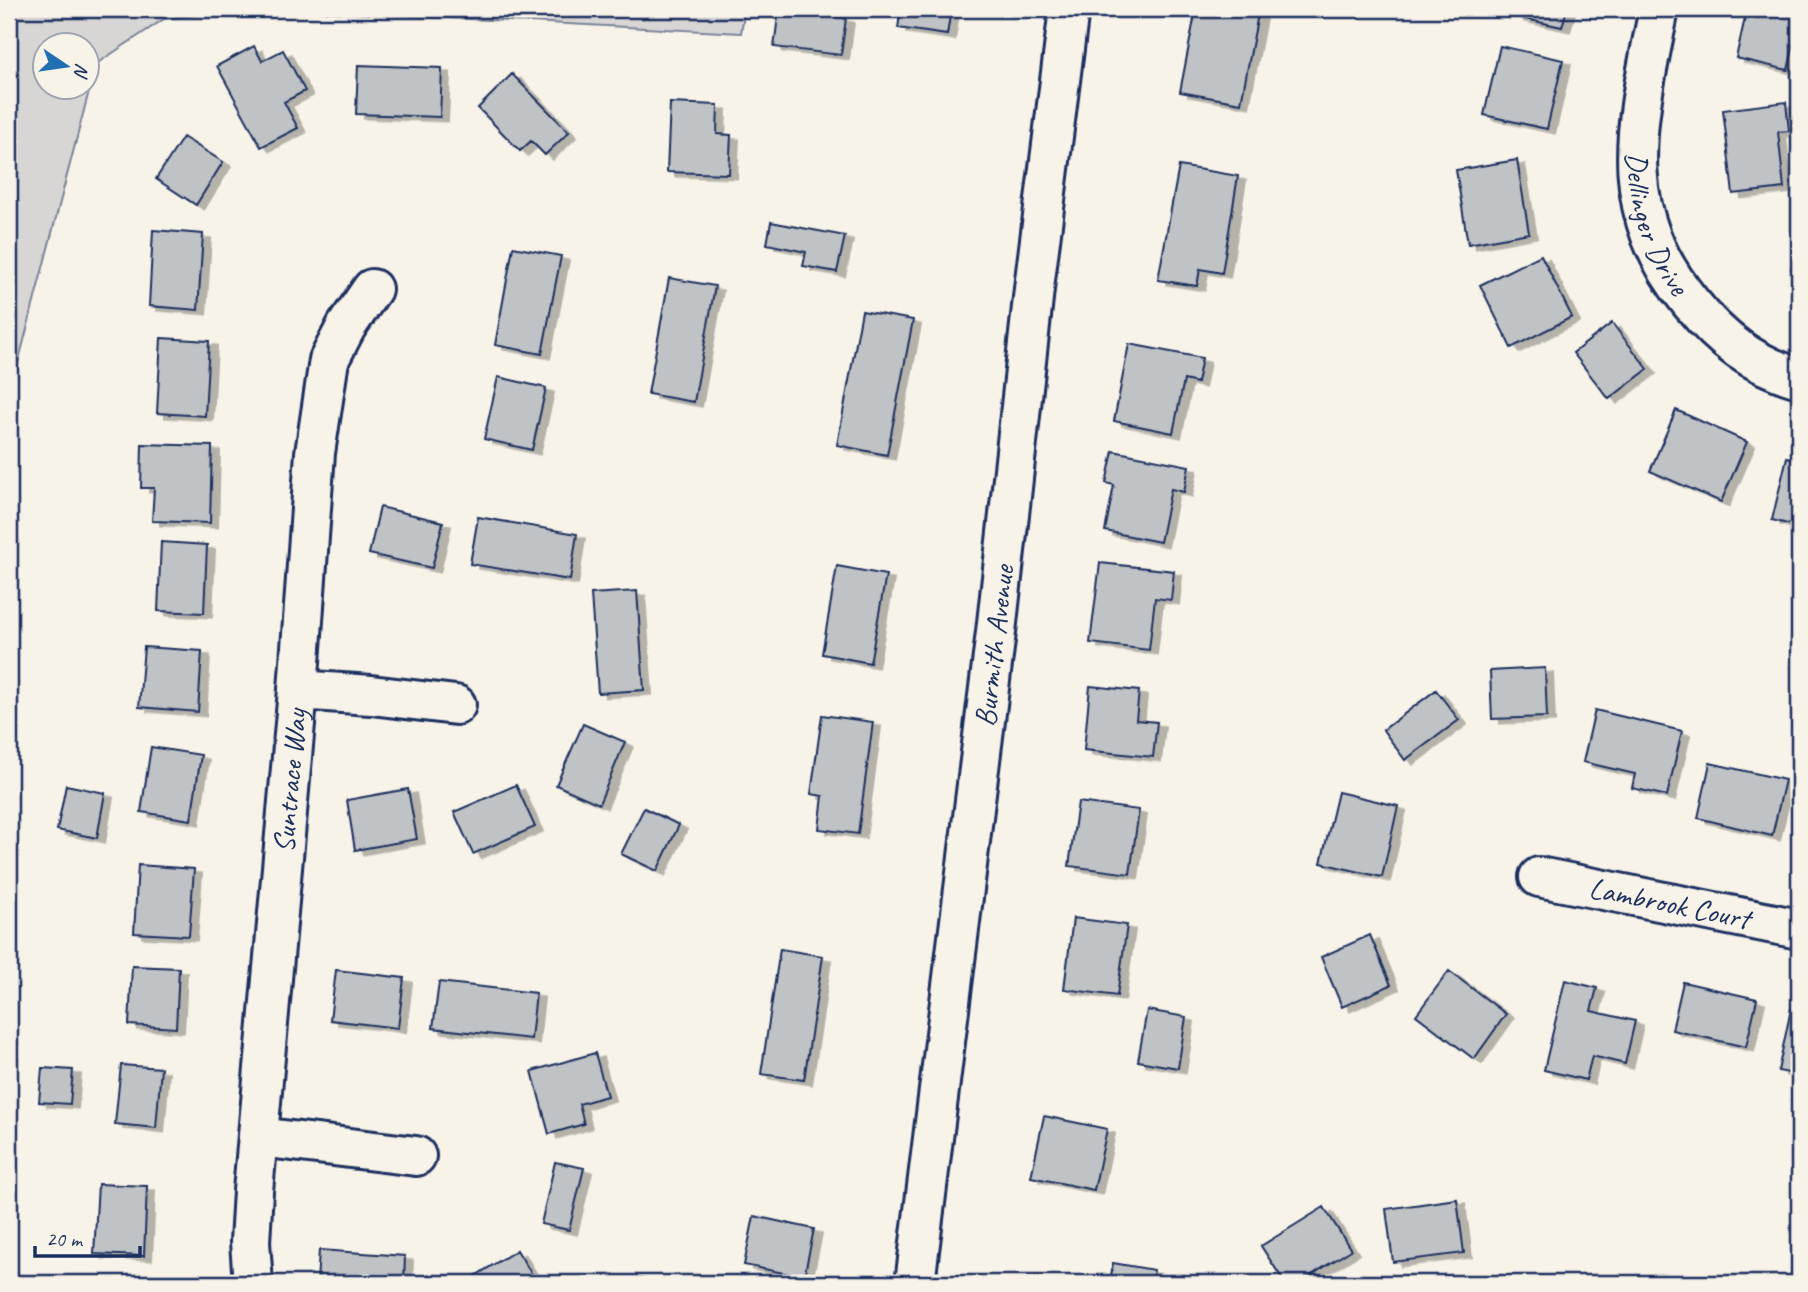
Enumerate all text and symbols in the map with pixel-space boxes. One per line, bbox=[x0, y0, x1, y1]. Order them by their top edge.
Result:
north arrow bbox=[32, 32, 102, 102]
text: N bbox=[68, 61, 95, 81]
street label: Dellinger Drive bbox=[1618, 152, 1699, 305]
street label: Burmith Avenue bbox=[965, 561, 1022, 729]
street label: Suntrace Way bbox=[264, 706, 315, 854]
street label: Lambrook Court bbox=[1586, 869, 1757, 938]
scale bar bbox=[35, 1215, 140, 1259]
text: 20 m bbox=[46, 1226, 84, 1252]

